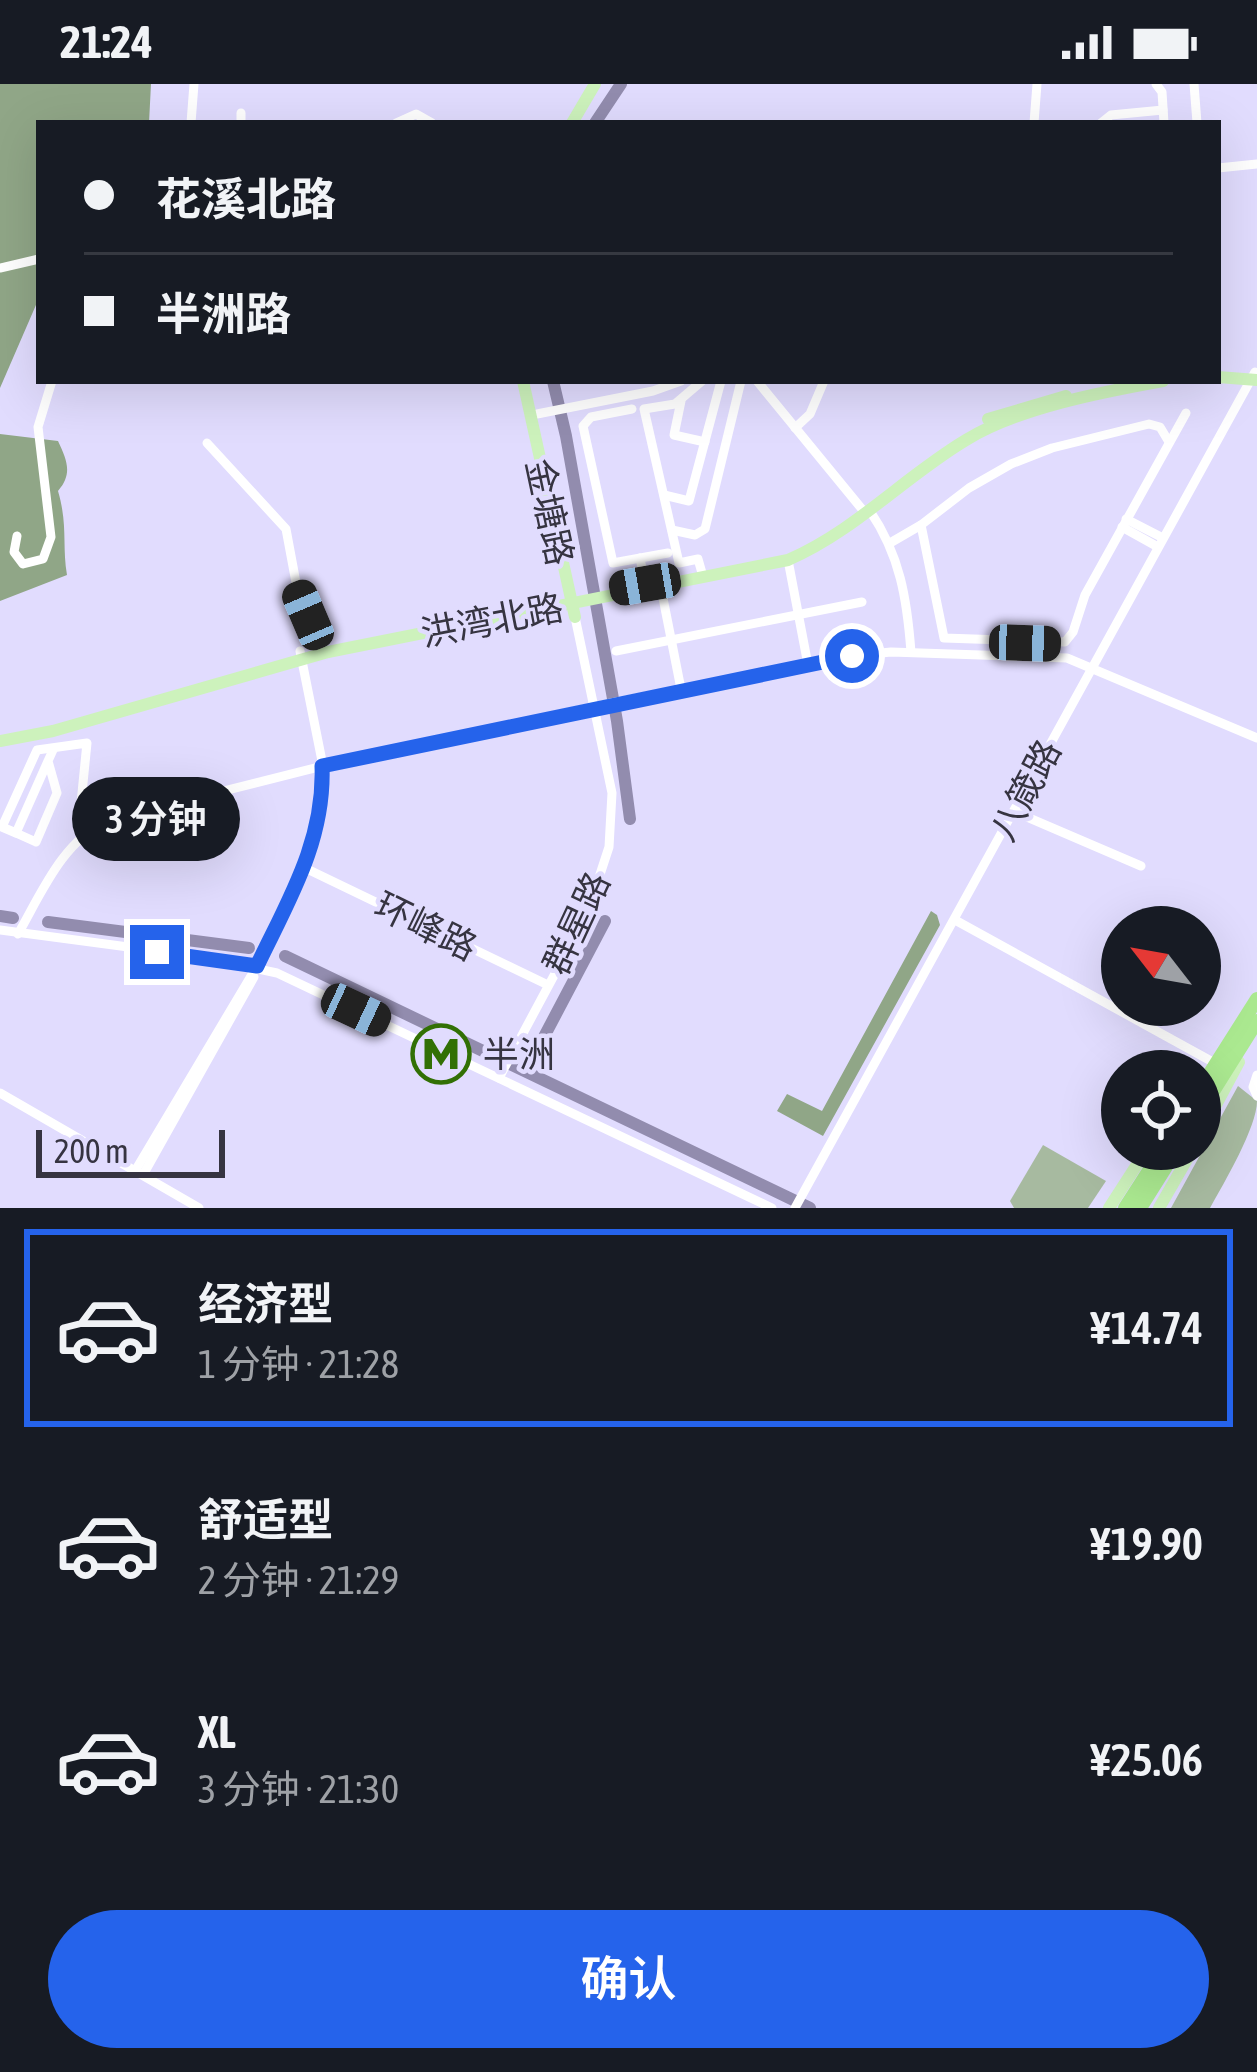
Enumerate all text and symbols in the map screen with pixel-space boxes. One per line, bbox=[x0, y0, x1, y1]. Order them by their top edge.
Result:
text: 21:24 bbox=[60, 16, 153, 68]
text: 花溪北路 bbox=[156, 173, 336, 225]
text: 半洲路 bbox=[156, 288, 291, 340]
street label: 金塘路 bbox=[518, 455, 582, 569]
car bbox=[606, 560, 684, 608]
car bbox=[277, 575, 339, 655]
street label: 洪湾北路 bbox=[417, 586, 567, 654]
car bbox=[988, 624, 1062, 662]
route start bbox=[825, 629, 879, 683]
street label: 八箴路 bbox=[981, 732, 1069, 848]
callout: 3 分钟 bbox=[73, 778, 241, 862]
text: 3 分钟 bbox=[105, 797, 207, 841]
street label: 群星路 bbox=[534, 865, 618, 981]
street label: 环峰路 bbox=[368, 883, 484, 969]
north arrow bbox=[1101, 906, 1221, 1026]
map controls bbox=[1101, 906, 1221, 1170]
route end bbox=[130, 925, 184, 979]
car bbox=[316, 978, 396, 1042]
metro station icon: 半洲 bbox=[410, 1023, 472, 1085]
place label: 半洲 bbox=[483, 1033, 555, 1075]
button: locate bbox=[1101, 1050, 1221, 1170]
scale bar bbox=[36, 1124, 225, 1177]
text: 200 m bbox=[54, 1132, 129, 1170]
icon: car bbox=[54, 1274, 162, 1382]
text: 经济型 bbox=[198, 1278, 333, 1330]
text: ¥14.74 bbox=[1090, 1302, 1203, 1354]
text: 1 分钟 · 21:28 bbox=[198, 1342, 399, 1386]
icon: car bbox=[54, 1490, 162, 1598]
text: 舒适型 bbox=[198, 1494, 333, 1546]
text: ¥19.90 bbox=[1090, 1518, 1203, 1570]
text: 2 分钟 · 21:29 bbox=[198, 1558, 399, 1602]
icon: car bbox=[54, 1706, 162, 1814]
text: XL bbox=[198, 1706, 236, 1758]
text: ¥25.06 bbox=[1090, 1734, 1203, 1786]
text: 3 分钟 · 21:30 bbox=[198, 1767, 399, 1811]
button: 确认 bbox=[48, 1910, 1209, 2048]

